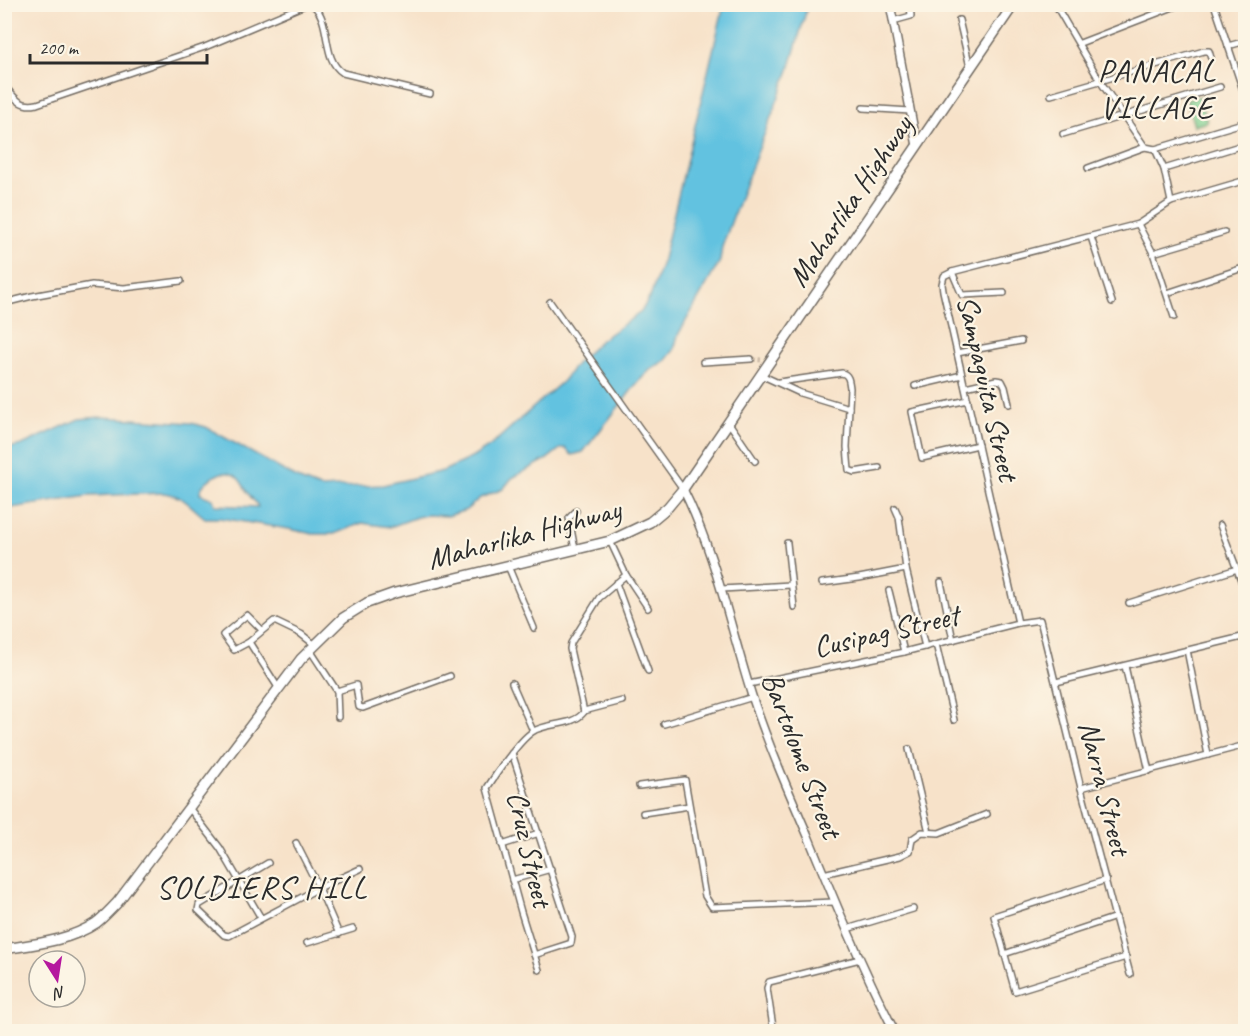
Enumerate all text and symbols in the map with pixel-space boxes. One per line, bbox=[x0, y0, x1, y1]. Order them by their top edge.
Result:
scale bar bbox=[30, 27, 207, 65]
text: 200 m bbox=[39, 37, 80, 59]
district label: PANACAL VILLAGE bbox=[1098, 50, 1217, 128]
street label: Maharlika Highway bbox=[779, 107, 922, 294]
street label: Sampaguita Street bbox=[948, 292, 1028, 487]
street label: Maharlika Highway bbox=[423, 490, 626, 578]
street label: Cusipag Street bbox=[810, 595, 966, 666]
street label: Bartolome Street bbox=[753, 667, 852, 846]
street label: Narra Street bbox=[1070, 717, 1141, 862]
street label: Cruz Street bbox=[498, 787, 562, 914]
district label: SOLDIERS HILL bbox=[156, 867, 368, 908]
north arrow bbox=[27, 949, 87, 1009]
text: N bbox=[50, 982, 67, 1004]

